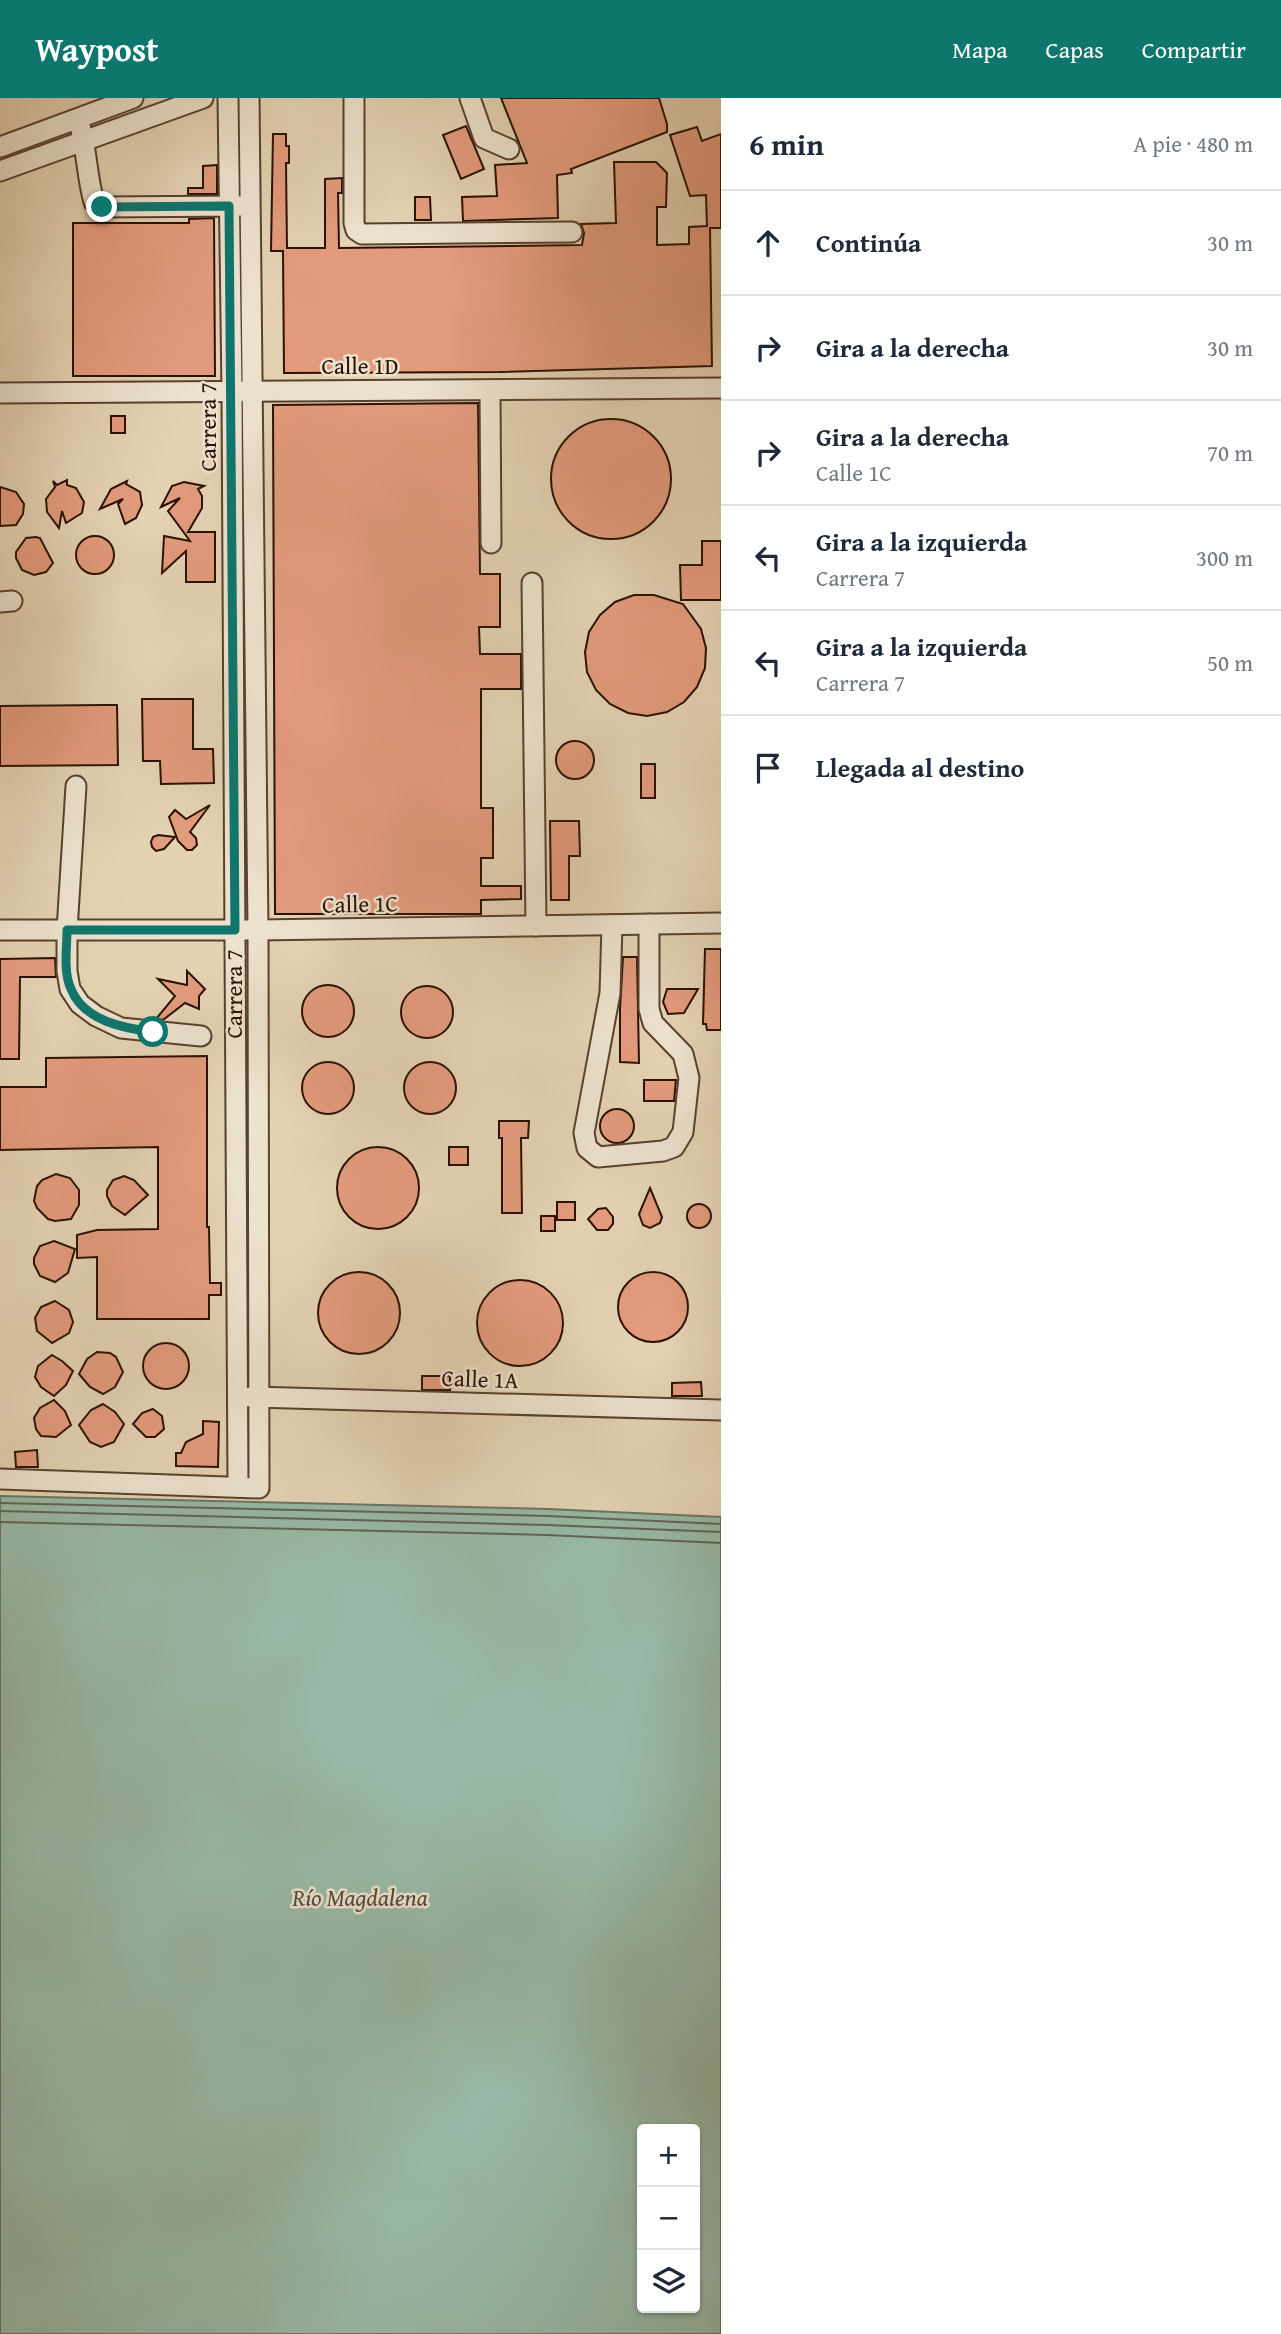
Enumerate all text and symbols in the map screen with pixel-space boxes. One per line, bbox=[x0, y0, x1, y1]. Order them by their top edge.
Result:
text: Waypost bbox=[35, 25, 159, 73]
text: Mapa bbox=[952, 32, 1008, 67]
text: Capas bbox=[1046, 32, 1104, 67]
text: Compartir bbox=[1142, 32, 1246, 67]
text: 6 min bbox=[749, 122, 824, 166]
text: A pie · 480 m bbox=[1133, 127, 1253, 160]
route end bbox=[86, 191, 117, 222]
text: Continúa bbox=[816, 223, 921, 262]
icon: ahead bbox=[749, 224, 787, 262]
text: 30 m bbox=[1207, 226, 1253, 259]
text: Gira a la derecha bbox=[816, 328, 1009, 367]
icon: right bbox=[749, 329, 787, 367]
text: 30 m bbox=[1207, 331, 1253, 364]
street label: Calle 1D bbox=[321, 349, 399, 382]
street label: Carrera 7 bbox=[191, 382, 224, 472]
text: Gira a la derecha bbox=[816, 417, 1009, 456]
icon: right bbox=[749, 434, 787, 472]
text: 70 m bbox=[1207, 436, 1253, 469]
text: Calle 1C bbox=[816, 456, 892, 489]
text: Gira a la izquierda bbox=[816, 522, 1027, 561]
icon: left bbox=[749, 539, 787, 577]
text: 300 m bbox=[1196, 541, 1253, 574]
text: Carrera 7 bbox=[816, 561, 905, 594]
text: Gira a la izquierda bbox=[816, 627, 1027, 666]
icon: left bbox=[749, 644, 787, 682]
text: 50 m bbox=[1207, 646, 1253, 679]
text: Carrera 7 bbox=[816, 666, 905, 699]
text: Llegada al destino bbox=[816, 748, 1024, 787]
icon: arrive bbox=[749, 749, 787, 787]
street label: Calle 1C bbox=[322, 886, 398, 921]
street label: Carrera 7 bbox=[217, 949, 250, 1039]
route start bbox=[137, 1016, 168, 1047]
street label: Calle 1A bbox=[441, 1361, 519, 1396]
water label: Río Magdalena bbox=[291, 1880, 428, 1915]
map controls bbox=[637, 2124, 700, 2313]
button: + bbox=[637, 2124, 700, 2187]
button: − bbox=[637, 2187, 700, 2250]
button: layers bbox=[637, 2250, 700, 2313]

